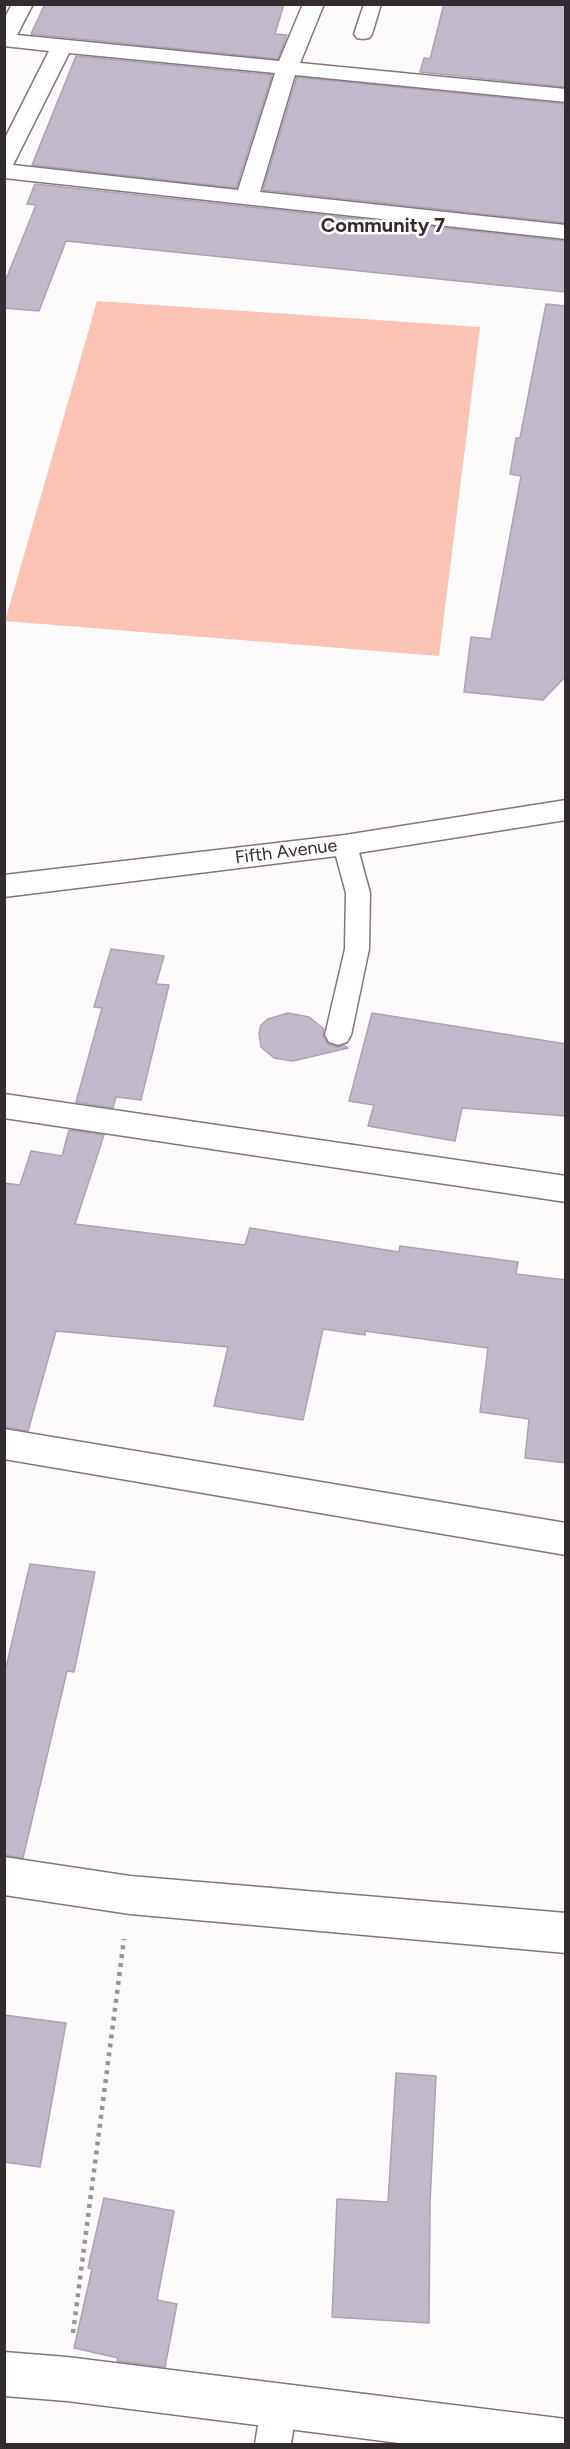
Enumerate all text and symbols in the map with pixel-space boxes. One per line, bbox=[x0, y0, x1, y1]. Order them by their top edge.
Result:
district label: Community 7 bbox=[321, 214, 445, 238]
street label: Fifth Avenue bbox=[234, 835, 338, 869]

